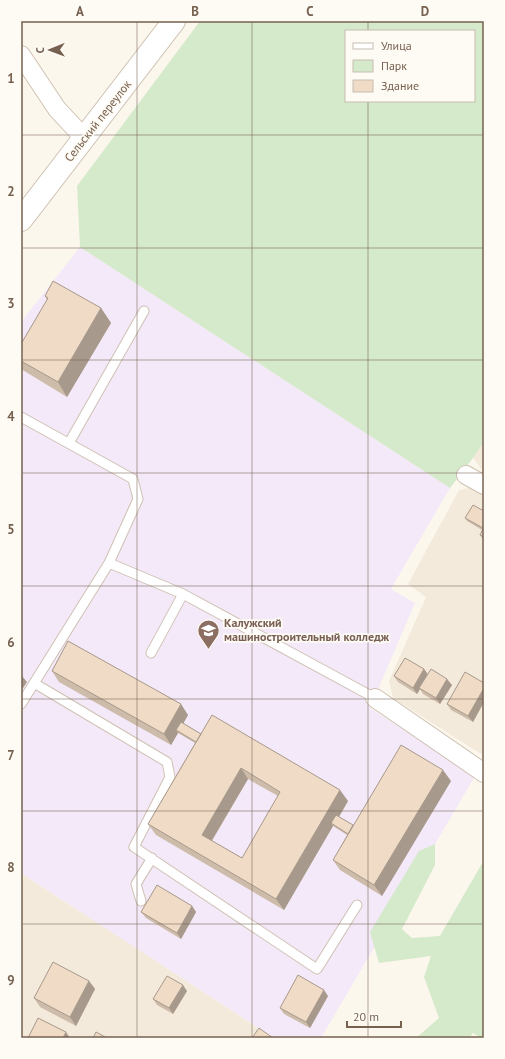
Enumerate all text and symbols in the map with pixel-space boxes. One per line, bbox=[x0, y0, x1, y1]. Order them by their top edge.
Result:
text: A bbox=[76, 3, 84, 20]
text: B bbox=[191, 3, 199, 20]
text: C bbox=[306, 3, 314, 20]
text: D bbox=[421, 3, 429, 20]
north arrow bbox=[30, 30, 70, 70]
legend bbox=[345, 30, 475, 102]
text: Улица bbox=[381, 38, 412, 53]
text: С bbox=[33, 47, 47, 53]
text: Парк bbox=[381, 58, 407, 73]
text: 1 bbox=[7, 70, 15, 87]
street label: Сельский переулок bbox=[61, 77, 134, 165]
text: Здание bbox=[381, 78, 419, 93]
text: 2 bbox=[7, 183, 15, 200]
text: 3 bbox=[7, 295, 15, 312]
text: 4 bbox=[7, 408, 15, 425]
text: 5 bbox=[7, 521, 15, 538]
place label: Калужский машиностроительный колледж bbox=[224, 615, 390, 644]
school or university icon: Калужский машиностроительный колледж bbox=[195, 617, 221, 650]
text: 6 bbox=[7, 634, 15, 651]
text: 7 bbox=[7, 747, 15, 764]
text: 8 bbox=[7, 859, 15, 876]
text: 9 bbox=[7, 972, 15, 989]
scale bar bbox=[347, 1003, 401, 1029]
text: 20 m bbox=[353, 1009, 379, 1024]

